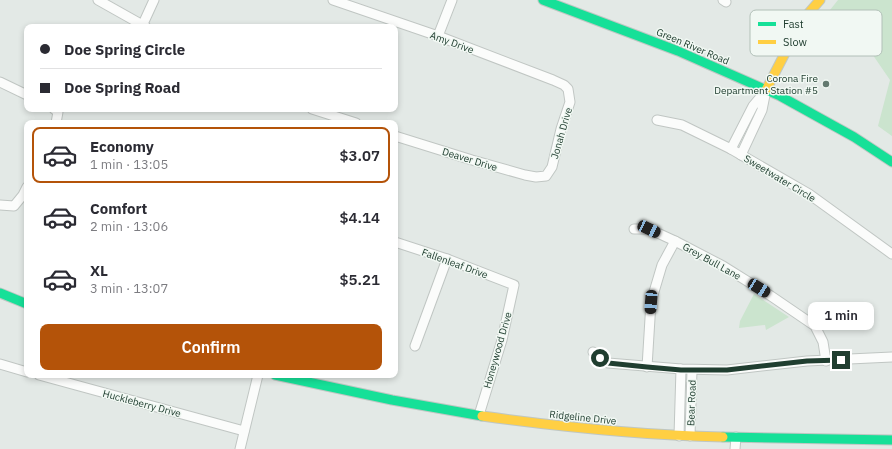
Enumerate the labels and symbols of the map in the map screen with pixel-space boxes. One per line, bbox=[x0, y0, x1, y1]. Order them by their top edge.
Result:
legend bbox=[750, 10, 882, 56]
text: Fast bbox=[783, 17, 804, 31]
street label: Green River Road bbox=[654, 25, 731, 68]
street label: Amy Drive bbox=[428, 29, 476, 57]
text: Slow bbox=[783, 35, 807, 49]
place label: Corona Fire Department Station #5 bbox=[714, 72, 818, 97]
marker: Corona Fire Department Station #5 bbox=[821, 79, 831, 89]
street label: Jonah Drive bbox=[548, 105, 575, 160]
street label: Deaver Drive bbox=[441, 145, 500, 174]
street label: Sweetwater Circle bbox=[741, 152, 818, 205]
car bbox=[636, 218, 662, 240]
street label: Grey Bull Lane bbox=[680, 240, 744, 283]
street label: Fallenleaf Drive bbox=[420, 245, 490, 282]
car bbox=[746, 277, 772, 299]
car bbox=[644, 290, 658, 314]
callout: 1 min bbox=[808, 302, 874, 330]
street label: Honeywood Drive bbox=[480, 310, 515, 390]
route start bbox=[591, 349, 609, 367]
route end bbox=[832, 351, 850, 369]
street label: Bear Road bbox=[684, 380, 699, 426]
street label: Huckleberry Drive bbox=[101, 387, 183, 420]
street label: Ridgeline Drive bbox=[549, 408, 618, 428]

